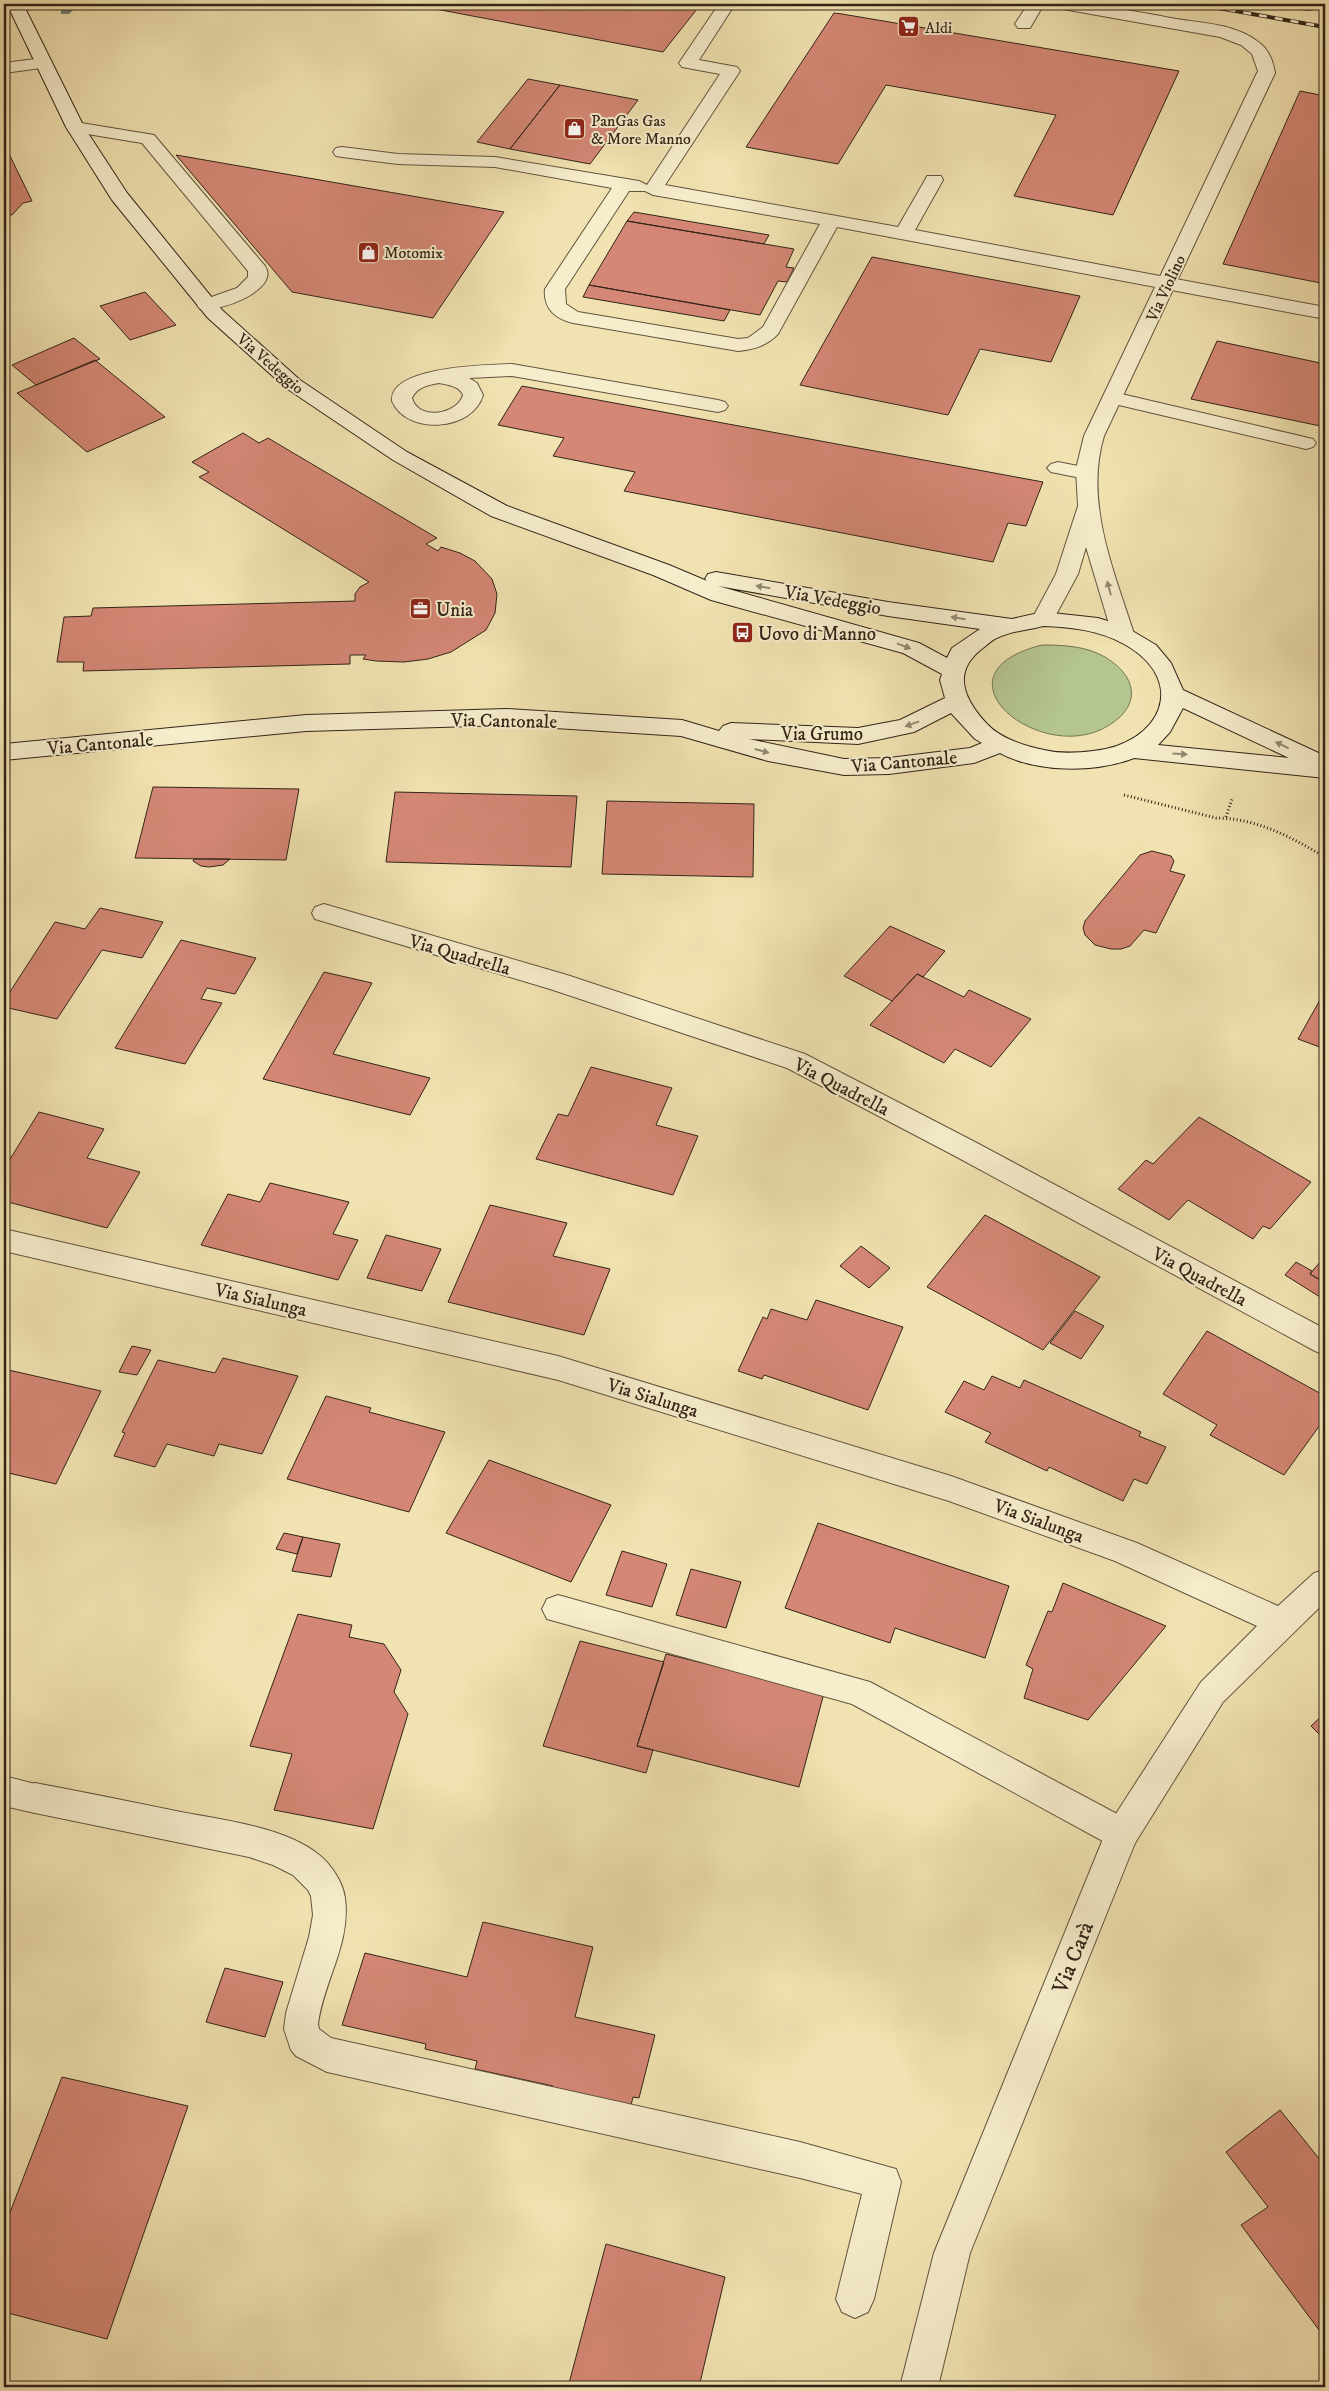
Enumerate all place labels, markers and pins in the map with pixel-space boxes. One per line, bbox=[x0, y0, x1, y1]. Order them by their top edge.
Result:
supermarket icon: Aldi bbox=[897, 15, 921, 39]
place label: Aldi bbox=[925, 18, 952, 38]
place label: PanGas Gas & More Manno bbox=[591, 111, 691, 149]
shop icon: PanGas Gas & More Manno bbox=[563, 117, 587, 141]
shop icon: Motomix bbox=[356, 240, 380, 264]
place label: Motomix bbox=[384, 243, 443, 263]
office icon: Unia bbox=[408, 597, 432, 621]
place label: Unia bbox=[436, 599, 473, 622]
bus stop icon: Uovo di Manno bbox=[730, 621, 754, 645]
place label: Uovo di Manno bbox=[758, 623, 876, 646]

